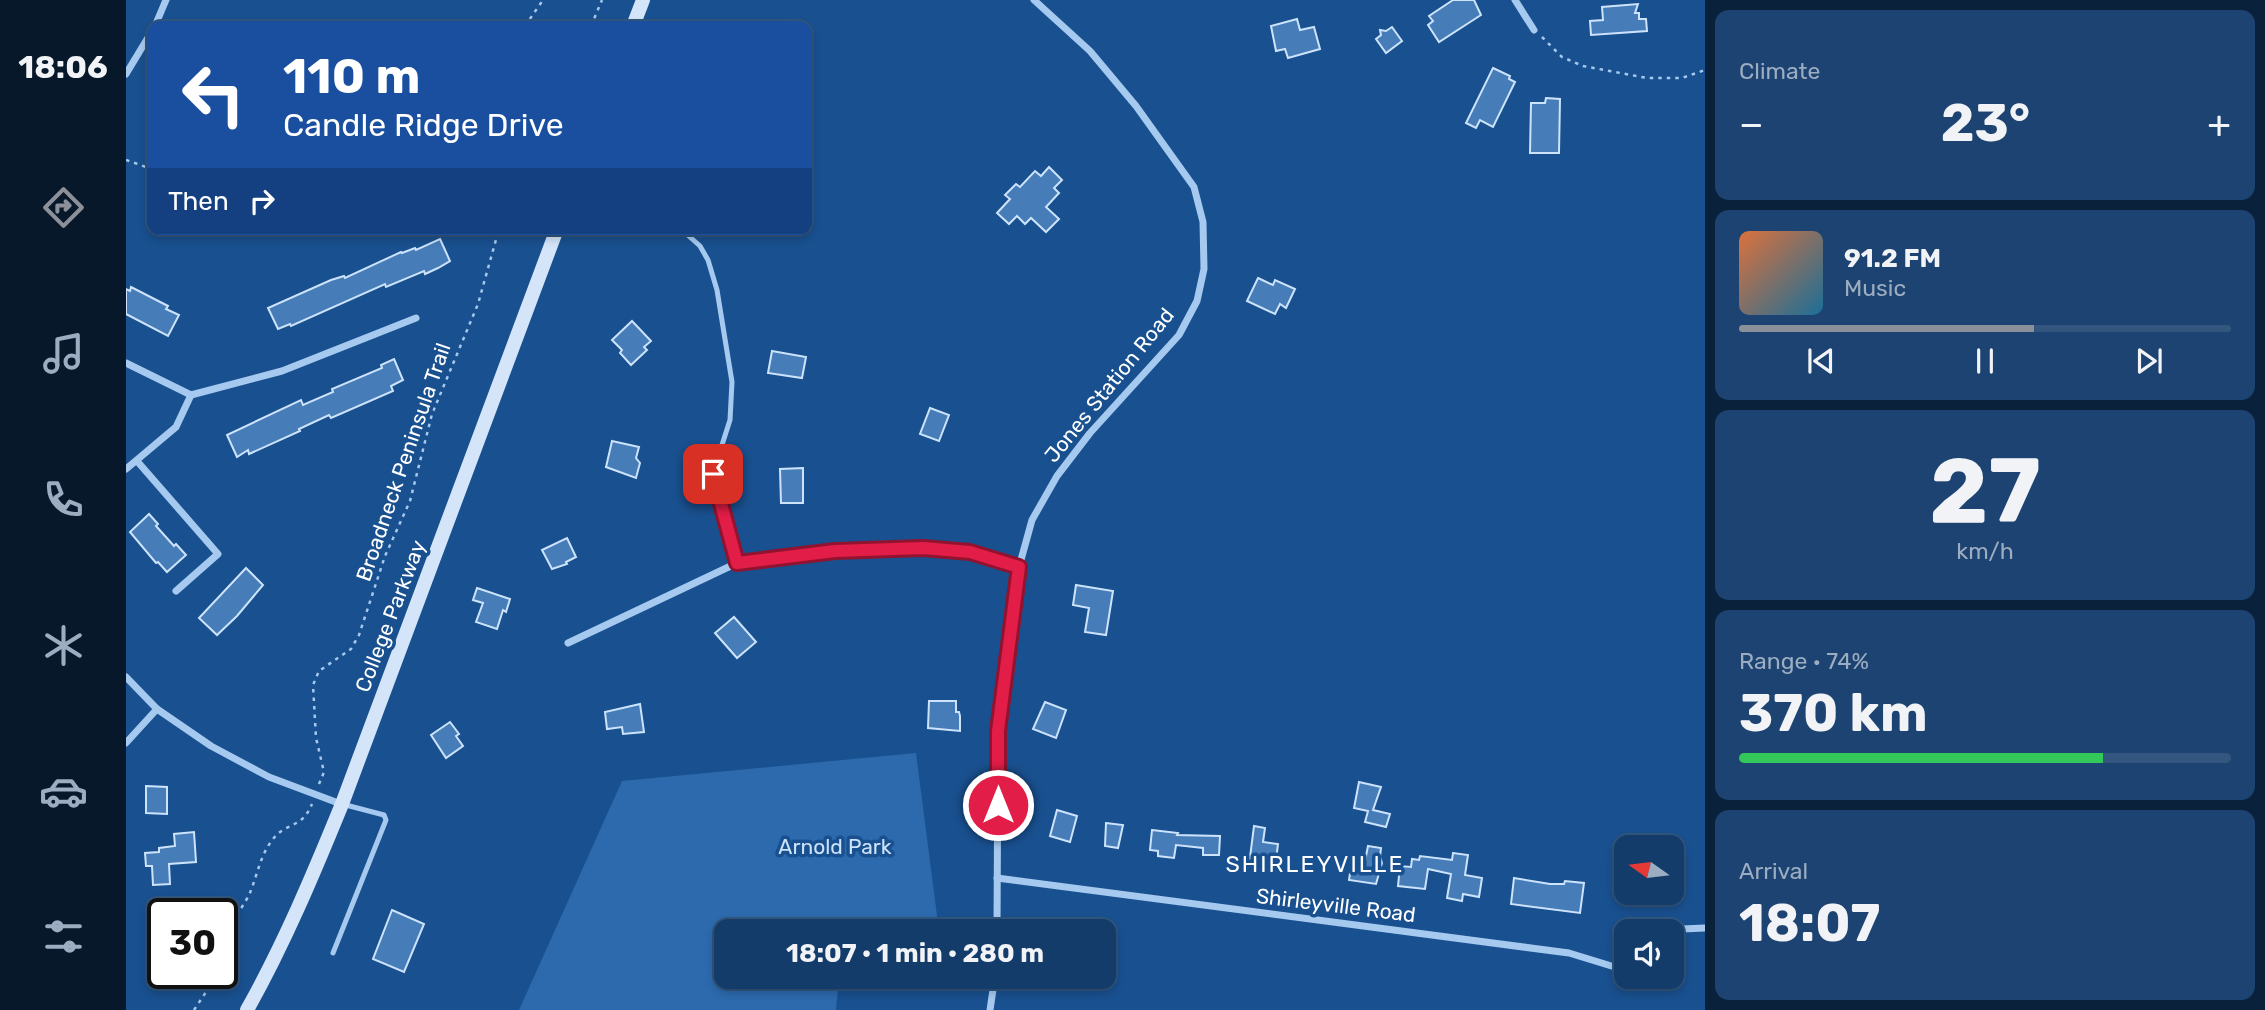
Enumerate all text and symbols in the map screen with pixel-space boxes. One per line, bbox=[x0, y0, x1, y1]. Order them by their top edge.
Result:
text: 110 m bbox=[283, 47, 420, 105]
text: 18:06 bbox=[18, 48, 108, 86]
icon: left bbox=[168, 49, 259, 140]
text: Climate bbox=[1739, 57, 1820, 85]
text: 23° bbox=[1941, 92, 2030, 154]
text: − bbox=[1739, 101, 1764, 147]
text: + bbox=[2207, 101, 2231, 147]
text: Candle Ridge Drive bbox=[283, 106, 564, 144]
icon: right bbox=[243, 182, 281, 220]
icon: directions bbox=[39, 183, 88, 232]
text: Then bbox=[168, 186, 229, 217]
text: 91.2 FM bbox=[1844, 243, 1941, 274]
text: Music bbox=[1844, 274, 1906, 302]
street label: Jones Station Road bbox=[1039, 303, 1179, 467]
icon: music bbox=[39, 329, 88, 378]
street label: Broadneck Peninsula Trail bbox=[350, 340, 456, 584]
icon: previous bbox=[1802, 342, 1840, 380]
icon: pause bbox=[1966, 342, 2004, 380]
icon: next bbox=[2130, 342, 2168, 380]
text: 27 bbox=[1929, 437, 2041, 545]
pin bbox=[683, 444, 743, 504]
icon: arrive bbox=[694, 455, 732, 493]
icon: phone bbox=[39, 475, 88, 524]
street label: College Parkway bbox=[350, 536, 431, 695]
text: km/h bbox=[1956, 537, 2014, 565]
icon: climate bbox=[39, 621, 88, 670]
text: Range · 74% bbox=[1739, 647, 1869, 675]
text: 370 km bbox=[1739, 682, 1928, 744]
icon: car bbox=[39, 767, 88, 816]
position arrow bbox=[961, 768, 1035, 842]
park label: Arnold Park bbox=[778, 834, 892, 859]
north arrow bbox=[1614, 835, 1684, 905]
map controls bbox=[1614, 835, 1684, 989]
district label: SHIRLEYVILLE bbox=[1225, 850, 1405, 878]
text: Arrival bbox=[1739, 857, 1808, 885]
street label: Shirleyville Road bbox=[1255, 883, 1417, 927]
text: 18:07 bbox=[1739, 892, 1880, 954]
speed limit sign: 30 bbox=[147, 898, 238, 989]
icon: filters bbox=[39, 912, 88, 961]
button: sound bbox=[1614, 919, 1684, 989]
text: 18:07 · 1 min · 280 m bbox=[786, 938, 1044, 969]

